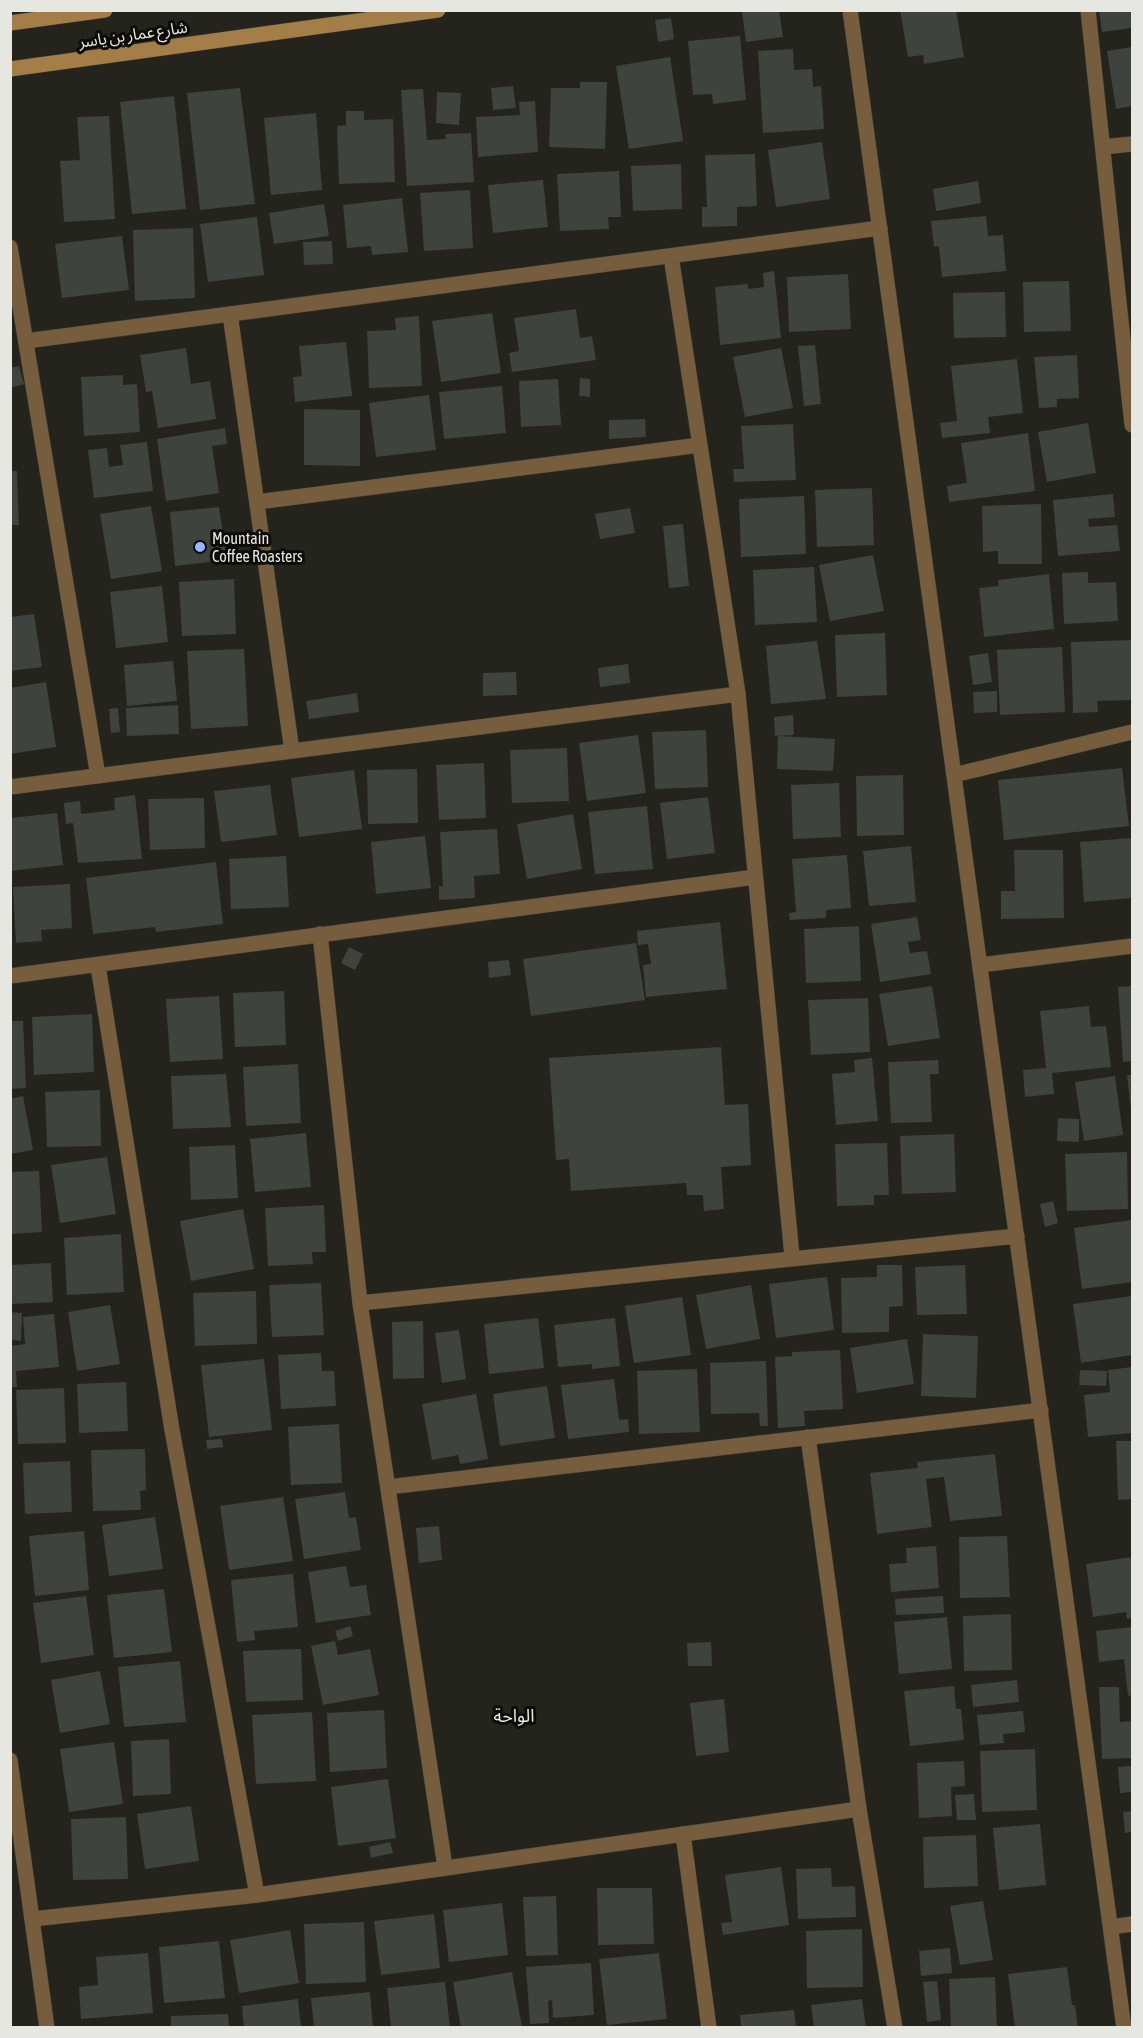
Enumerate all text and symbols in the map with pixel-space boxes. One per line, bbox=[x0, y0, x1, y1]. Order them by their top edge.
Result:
street label: شارع عمار بن ياسر bbox=[76, 17, 189, 55]
place label: Mountain Coffee Roasters bbox=[212, 529, 303, 565]
marker: Mountain Coffee Roasters bbox=[193, 540, 207, 554]
district label: الواحة bbox=[493, 1705, 535, 1727]

